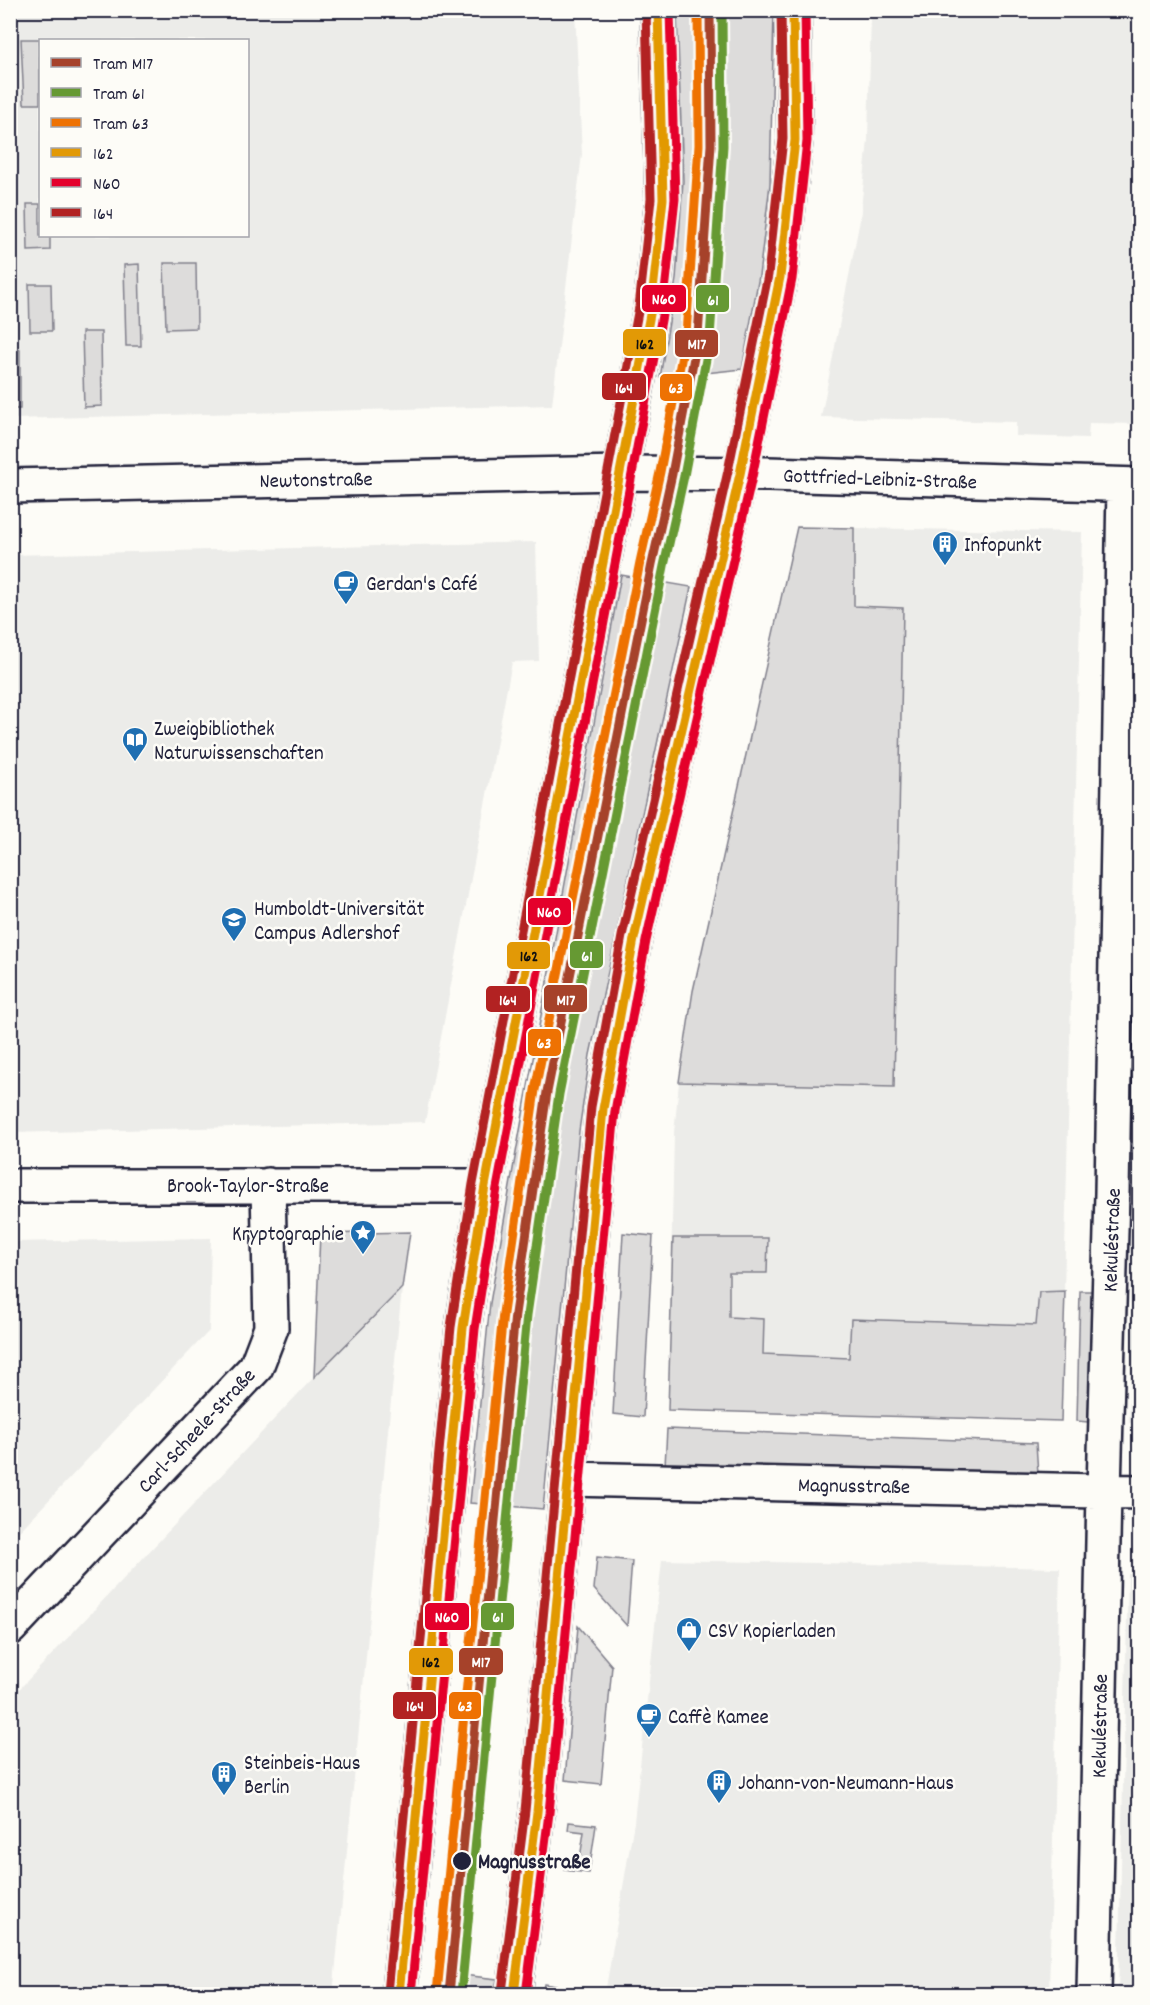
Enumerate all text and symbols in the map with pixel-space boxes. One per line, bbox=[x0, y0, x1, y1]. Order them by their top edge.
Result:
legend bbox=[39, 39, 249, 237]
text: Tram M17 bbox=[93, 53, 153, 78]
text: Tram 61 bbox=[93, 83, 145, 108]
text: Tram 63 bbox=[93, 113, 149, 138]
text: 162 bbox=[93, 143, 114, 168]
text: N60 bbox=[93, 173, 121, 198]
text: 164 bbox=[93, 203, 113, 228]
line badge: N60 bbox=[641, 284, 687, 313]
line badge: 61 bbox=[695, 284, 730, 313]
text: N60 bbox=[652, 289, 676, 312]
text: 61 bbox=[707, 290, 719, 313]
line badge: 162 bbox=[622, 328, 667, 357]
line badge: M17 bbox=[674, 329, 719, 358]
text: 162 bbox=[636, 334, 654, 357]
text: M17 bbox=[687, 334, 707, 357]
line badge: 164 bbox=[601, 372, 647, 401]
line badge: 63 bbox=[659, 373, 693, 402]
text: 164 bbox=[615, 378, 633, 401]
text: 63 bbox=[669, 378, 683, 401]
street label: Gottfried-Leibniz-Straße bbox=[782, 463, 977, 499]
street label: Newtonstraße bbox=[259, 466, 373, 498]
building icon: Infopunkt bbox=[930, 529, 960, 567]
place label: Infopunkt bbox=[964, 532, 1042, 562]
cafe icon: Gerdan's Café bbox=[331, 568, 361, 606]
place label: Gerdan's Café bbox=[366, 571, 478, 601]
place label: Zweigbibliothek Naturwissenschaften bbox=[154, 716, 324, 770]
library icon: Zweigbibliothek Naturwissenschaften bbox=[120, 725, 150, 763]
place label: Humboldt-Universität Campus Adlershof bbox=[254, 896, 425, 950]
line badge: N60 bbox=[527, 897, 572, 926]
text: N60 bbox=[537, 902, 561, 925]
school or university icon: Humboldt-Universität Campus Adlershof bbox=[219, 905, 249, 943]
line badge: 61 bbox=[569, 940, 604, 969]
line badge: 162 bbox=[506, 941, 551, 970]
text: 162 bbox=[520, 946, 538, 969]
text: 61 bbox=[581, 946, 593, 969]
line badge: M17 bbox=[543, 984, 588, 1013]
line badge: 164 bbox=[485, 985, 531, 1013]
text: 164 bbox=[499, 990, 517, 1013]
text: M17 bbox=[556, 990, 576, 1013]
line badge: 63 bbox=[527, 1028, 562, 1057]
text: 63 bbox=[537, 1033, 551, 1056]
street label: Brook-Taylor-Straße bbox=[167, 1173, 329, 1203]
street label: Kekuléstraße bbox=[1097, 1188, 1131, 1293]
place icon: Kryptographie bbox=[348, 1218, 378, 1256]
place label: Kryptographie bbox=[232, 1221, 344, 1251]
street label: Carl-Scheele-Straße bbox=[132, 1363, 264, 1501]
street label: Magnusstraße bbox=[797, 1472, 910, 1504]
line badge: N60 bbox=[424, 1602, 470, 1631]
line badge: 61 bbox=[480, 1602, 515, 1631]
text: N60 bbox=[435, 1607, 459, 1630]
text: 61 bbox=[492, 1607, 504, 1630]
shop icon: CSV Kopierladen bbox=[674, 1615, 704, 1653]
place label: CSV Kopierladen bbox=[708, 1618, 836, 1648]
line badge: 162 bbox=[408, 1647, 454, 1676]
line badge: M17 bbox=[458, 1647, 504, 1676]
text: 162 bbox=[422, 1652, 440, 1675]
text: M17 bbox=[471, 1652, 491, 1675]
street label: Kekuléstraße bbox=[1086, 1674, 1118, 1778]
line badge: 164 bbox=[392, 1691, 437, 1720]
line badge: 63 bbox=[448, 1691, 482, 1720]
text: 164 bbox=[406, 1696, 424, 1719]
text: 63 bbox=[458, 1696, 472, 1719]
cafe icon: Caffè Kamee bbox=[634, 1701, 664, 1739]
place label: Caffè Kamee bbox=[668, 1704, 769, 1734]
place label: Steinbeis-Haus Berlin bbox=[244, 1750, 361, 1804]
building icon: Steinbeis-Haus Berlin bbox=[209, 1759, 239, 1797]
building icon: Johann-von-Neumann-Haus bbox=[704, 1767, 734, 1805]
place label: Johann-von-Neumann-Haus bbox=[738, 1770, 954, 1800]
place label: Magnusstraße bbox=[478, 1849, 590, 1879]
marker: Magnusstraße bbox=[451, 1850, 473, 1872]

